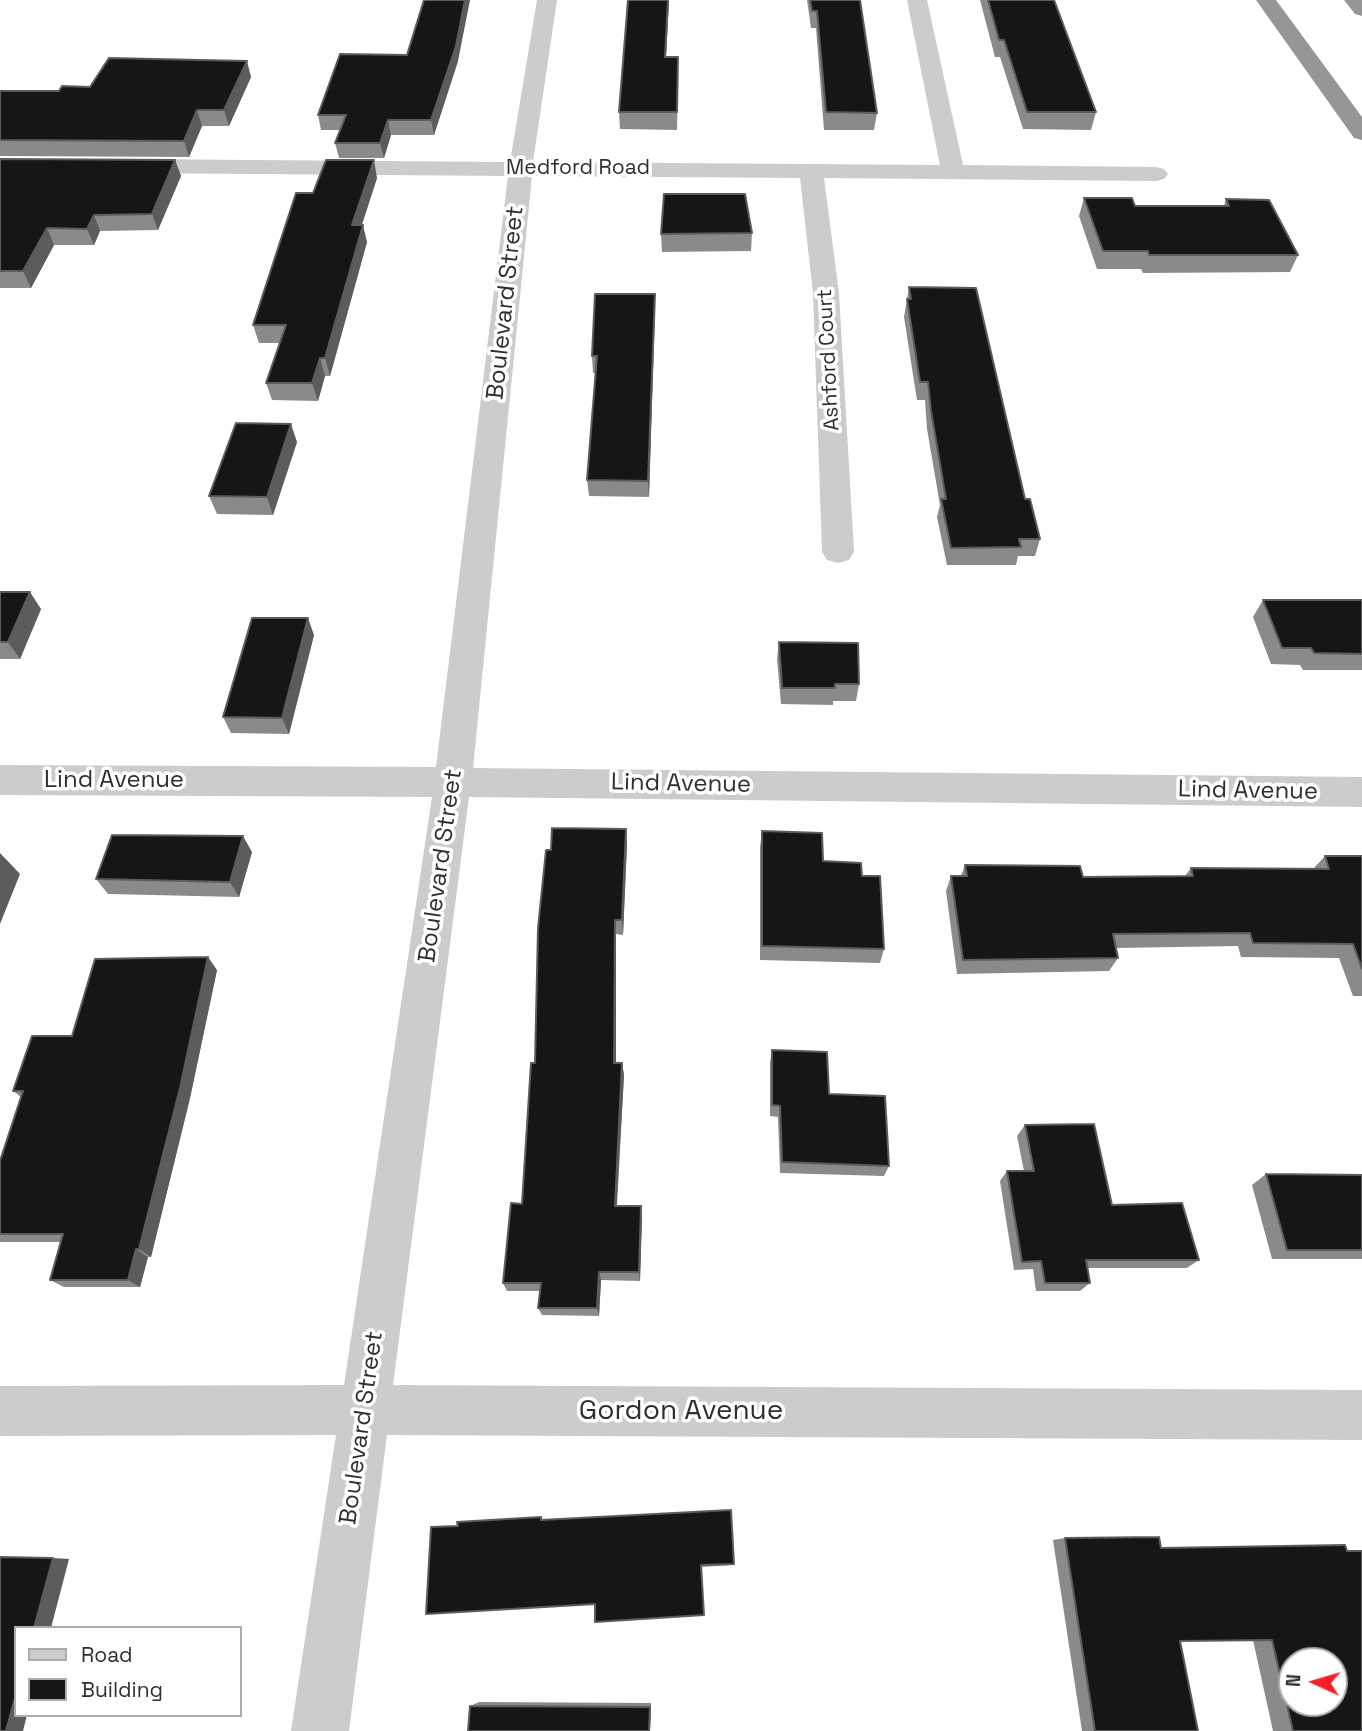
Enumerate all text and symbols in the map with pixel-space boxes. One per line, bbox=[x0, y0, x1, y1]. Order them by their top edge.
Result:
street label: Medford Road bbox=[506, 155, 650, 181]
street label: Boulevard Street bbox=[481, 205, 531, 401]
street label: Ashford Court bbox=[813, 288, 845, 432]
street label: Lind Avenue bbox=[44, 766, 184, 794]
street label: Boulevard Street bbox=[413, 767, 469, 965]
street label: Lind Avenue bbox=[611, 768, 751, 800]
street label: Lind Avenue bbox=[1178, 775, 1318, 807]
street label: Boulevard Street bbox=[334, 1329, 390, 1527]
street label: Gordon Avenue bbox=[579, 1394, 783, 1428]
legend bbox=[14, 1626, 242, 1717]
text: Road bbox=[81, 1641, 133, 1668]
north arrow bbox=[1278, 1647, 1348, 1717]
text: N bbox=[1281, 1673, 1306, 1688]
text: Building bbox=[81, 1676, 163, 1703]

